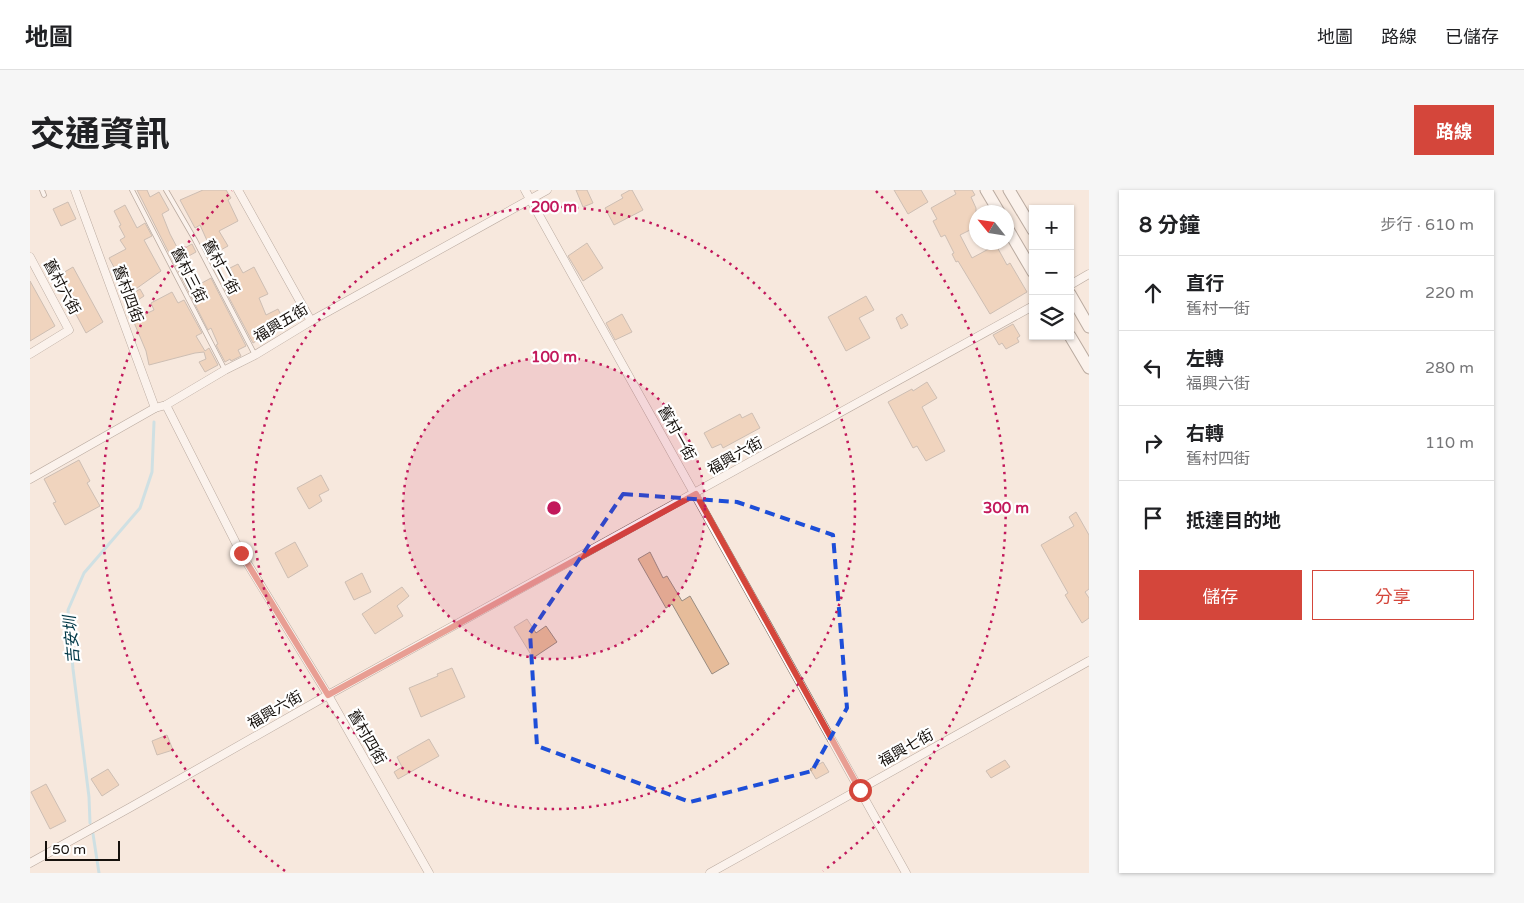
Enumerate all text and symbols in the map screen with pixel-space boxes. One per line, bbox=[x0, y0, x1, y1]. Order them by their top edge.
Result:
text: 地圖 bbox=[25, 23, 73, 52]
text: 地圖 bbox=[1317, 26, 1353, 48]
text: 路線 bbox=[1381, 26, 1417, 48]
text: 已儲存 bbox=[1445, 26, 1499, 48]
button: 路線 bbox=[1414, 105, 1494, 155]
text: 交通資訊 bbox=[30, 114, 170, 156]
text: 200 m bbox=[531, 198, 577, 216]
north arrow bbox=[969, 205, 1014, 250]
map controls bbox=[1029, 205, 1074, 340]
button: + bbox=[1029, 205, 1074, 250]
text: 8 分鐘 bbox=[1139, 213, 1200, 238]
text: 步行 · 610 m bbox=[1381, 215, 1474, 235]
street label: 舊村二街 bbox=[199, 236, 243, 298]
street label: 舊村三街 bbox=[167, 244, 211, 306]
button: − bbox=[1029, 250, 1074, 295]
street label: 舊村六街 bbox=[40, 256, 84, 318]
street label: 舊村四街 bbox=[109, 263, 147, 325]
text: 直行 bbox=[1186, 273, 1224, 295]
icon: ahead bbox=[1139, 279, 1167, 307]
text: 220 m bbox=[1425, 283, 1474, 303]
button: layers bbox=[1029, 295, 1074, 340]
text: 舊村一街 bbox=[1186, 299, 1250, 319]
street label: 福興五街 bbox=[251, 300, 311, 346]
text: 100 m bbox=[531, 348, 577, 366]
text: 左轉 bbox=[1186, 348, 1224, 370]
icon: left bbox=[1139, 354, 1167, 382]
text: 280 m bbox=[1425, 358, 1474, 378]
text: 福興六街 bbox=[1186, 374, 1250, 394]
street label: 舊村一街 bbox=[655, 402, 699, 464]
text: 右轉 bbox=[1186, 423, 1224, 445]
icon: right bbox=[1139, 429, 1167, 457]
text: 110 m bbox=[1425, 433, 1474, 453]
street label: 福興六街 bbox=[704, 434, 766, 478]
text: 舊村四街 bbox=[1186, 449, 1250, 469]
centre of rings bbox=[545, 499, 563, 517]
text: 300 m bbox=[983, 499, 1029, 517]
icon: arrive bbox=[1139, 504, 1167, 532]
text: 抵達目的地 bbox=[1186, 510, 1281, 532]
route end bbox=[230, 542, 253, 565]
button: 儲存 bbox=[1139, 570, 1302, 620]
button: 分享 bbox=[1312, 570, 1474, 620]
water label: 吉安圳 bbox=[60, 613, 84, 665]
street label: 福興六街 bbox=[245, 687, 305, 733]
street label: 舊村四街 bbox=[344, 707, 390, 767]
street label: 福興七街 bbox=[875, 726, 937, 770]
route start bbox=[849, 779, 872, 802]
scale bar bbox=[45, 838, 120, 861]
text: 50 m bbox=[52, 841, 86, 858]

